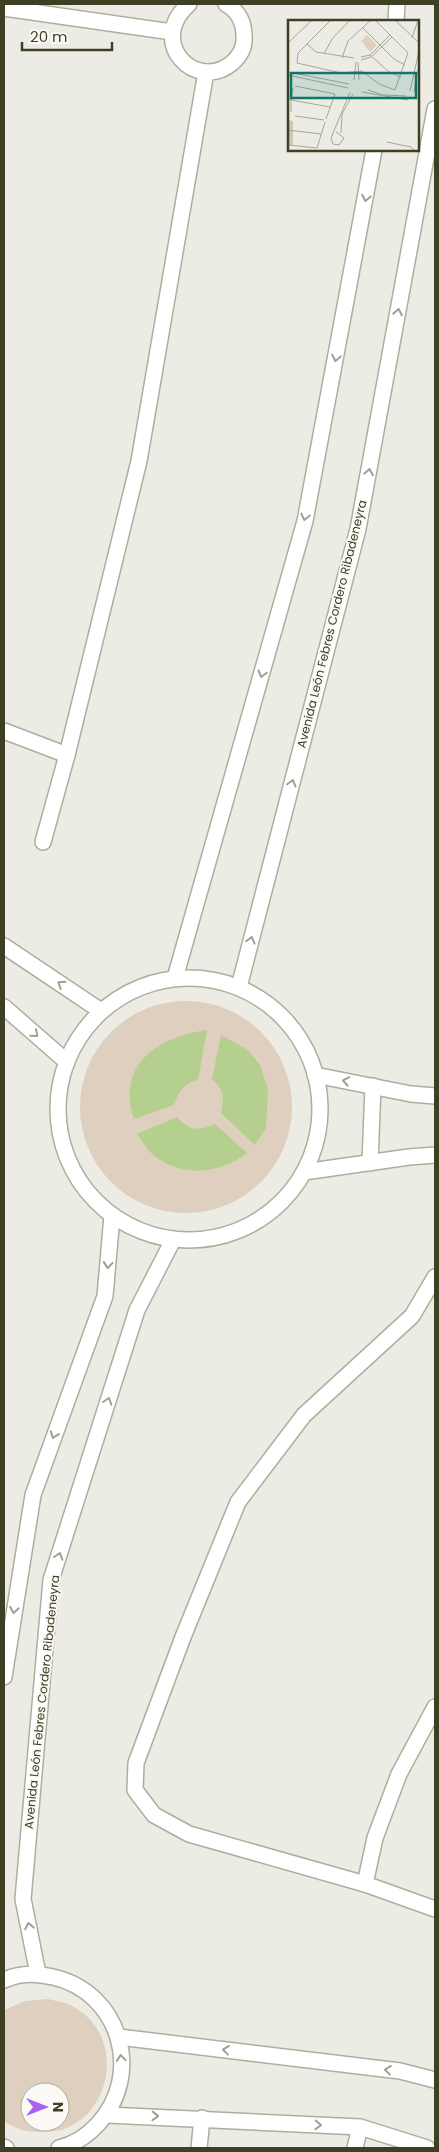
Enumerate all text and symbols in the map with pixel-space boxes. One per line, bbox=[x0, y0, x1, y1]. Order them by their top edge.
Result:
scale bar bbox=[22, 20, 112, 52]
inset map bbox=[288, 20, 419, 151]
text: 20 m bbox=[30, 26, 68, 47]
one-way arrow bbox=[361, 194, 371, 202]
one-way arrow bbox=[392, 308, 403, 316]
one-way arrow bbox=[331, 353, 341, 362]
one-way arrow bbox=[363, 467, 373, 476]
street label: Avenida León Febres Cordero Ribadeneyra bbox=[292, 498, 371, 750]
one-way arrow bbox=[301, 513, 311, 522]
one-way arrow bbox=[257, 669, 267, 677]
one-way arrow bbox=[287, 779, 297, 787]
one-way arrow bbox=[246, 936, 256, 944]
one-way arrow bbox=[57, 981, 67, 990]
one-way arrow bbox=[30, 1029, 39, 1038]
one-way arrow bbox=[341, 1076, 350, 1086]
one-way arrow bbox=[103, 1261, 114, 1269]
one-way arrow bbox=[102, 1398, 112, 1406]
one-way arrow bbox=[50, 1431, 60, 1439]
one-way arrow bbox=[53, 1553, 63, 1561]
street label: Avenida León Febres Cordero Ribadeneyra bbox=[20, 1574, 63, 1830]
one-way arrow bbox=[10, 1606, 20, 1615]
one-way arrow bbox=[24, 1922, 35, 1930]
one-way arrow bbox=[222, 2045, 230, 2056]
one-way arrow bbox=[116, 2054, 127, 2062]
one-way arrow bbox=[383, 2065, 391, 2076]
north arrow bbox=[20, 2082, 70, 2132]
text: N bbox=[48, 2102, 68, 2112]
one-way arrow bbox=[152, 2111, 160, 2122]
one-way arrow bbox=[314, 2119, 322, 2130]

